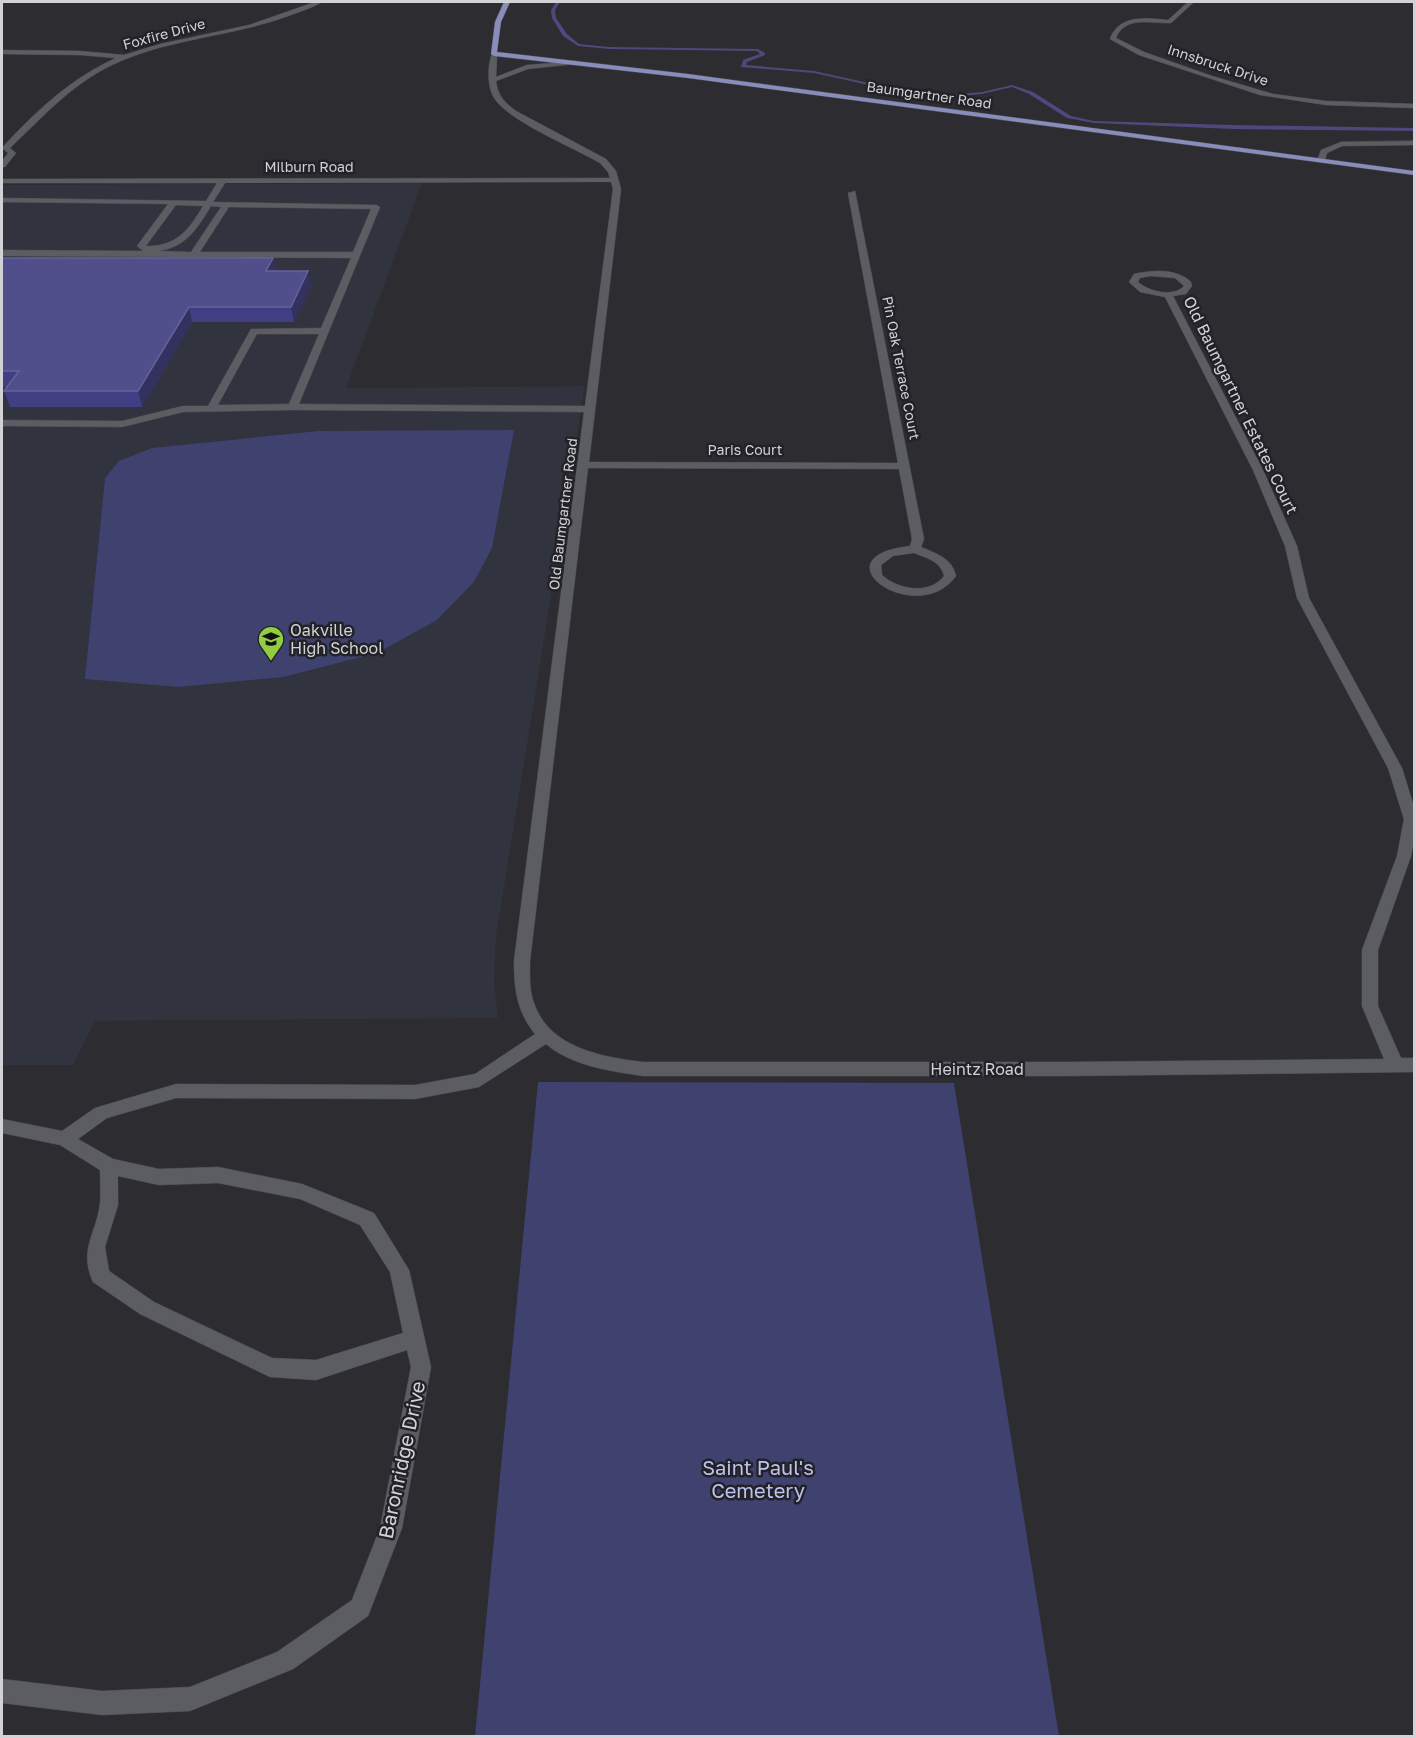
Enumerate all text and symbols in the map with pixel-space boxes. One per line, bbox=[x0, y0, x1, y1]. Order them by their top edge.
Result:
street label: Foxfire Drive bbox=[121, 14, 207, 53]
street label: Innsbruck Drive bbox=[1165, 40, 1271, 89]
street label: Baumgartner Road bbox=[865, 77, 993, 112]
street label: Milburn Road bbox=[264, 158, 354, 175]
street label: Old Baumgartner Estates Court bbox=[1179, 293, 1303, 517]
street label: Pin Oak Terrace Court bbox=[879, 295, 924, 441]
street label: Old Baumgartner Road bbox=[545, 437, 580, 591]
street label: Paris Court bbox=[708, 441, 782, 458]
place label: Oakville High School bbox=[290, 620, 383, 658]
school or university icon: Oakville High School bbox=[256, 624, 286, 662]
street label: Heintz Road bbox=[930, 1059, 1024, 1079]
street label: Baronridge Drive bbox=[373, 1379, 429, 1541]
park label: Saint Paul's Cemetery bbox=[702, 1455, 814, 1502]

